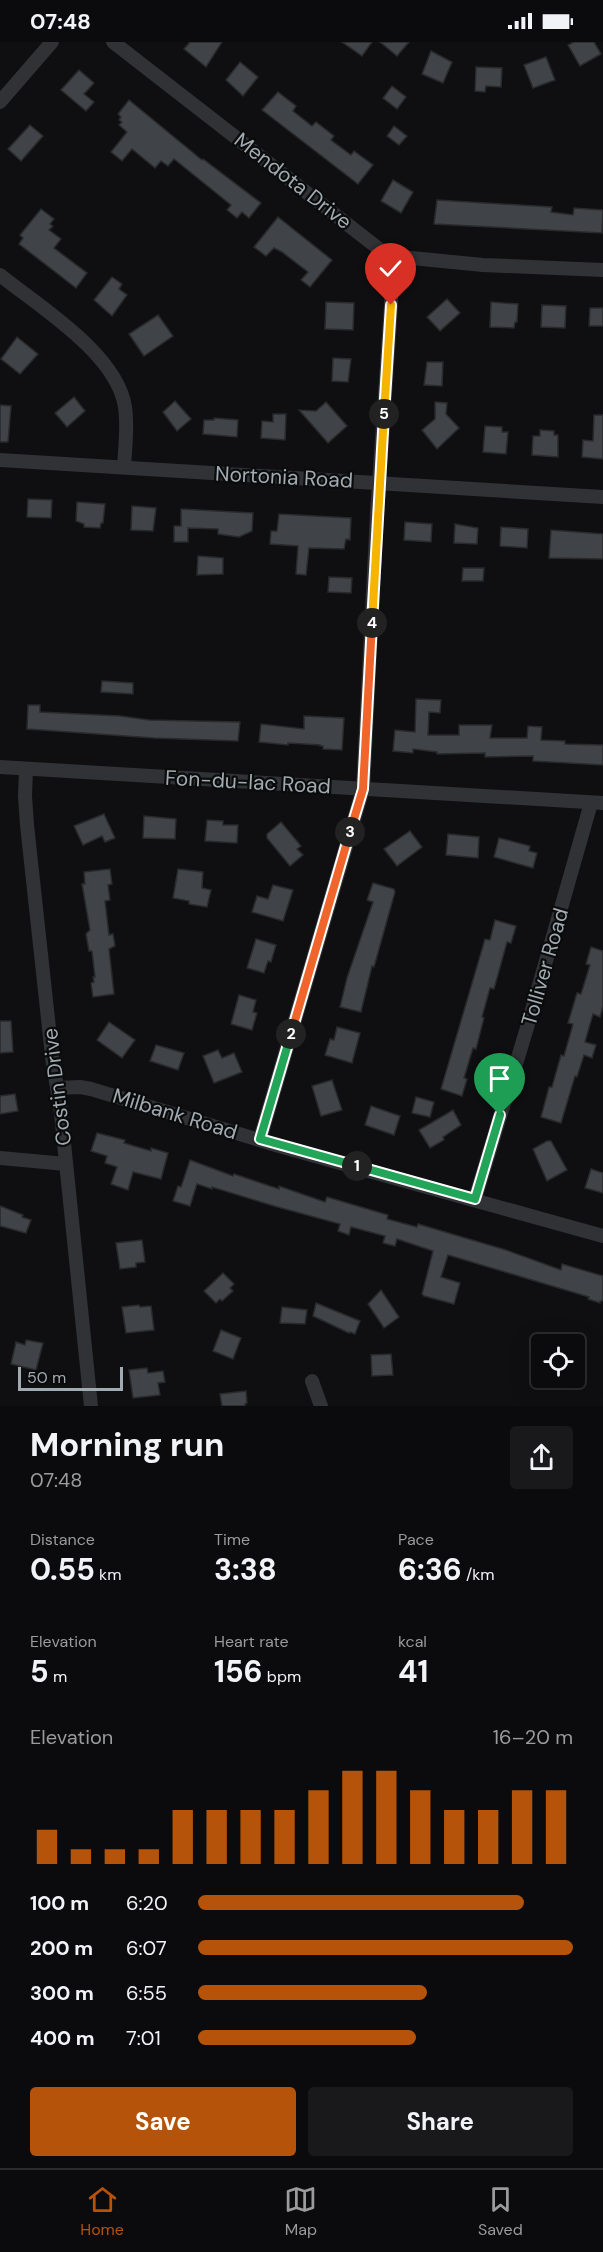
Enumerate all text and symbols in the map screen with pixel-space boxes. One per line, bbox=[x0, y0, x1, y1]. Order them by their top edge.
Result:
text: 07:48 bbox=[30, 7, 91, 36]
street label: Mendota Drive bbox=[229, 126, 358, 236]
pin bbox=[365, 243, 416, 305]
icon: check bbox=[374, 252, 407, 285]
pin: 5 bbox=[369, 399, 399, 429]
text: 5 bbox=[379, 403, 389, 424]
street label: Nortonia Road bbox=[214, 459, 354, 495]
pin: 4 bbox=[357, 608, 387, 638]
text: 4 bbox=[367, 612, 377, 633]
street label: Fon-du-lac Road bbox=[164, 764, 332, 800]
pin: 3 bbox=[335, 817, 365, 847]
text: 3 bbox=[345, 821, 355, 842]
street label: Tolliver Road bbox=[515, 905, 575, 1029]
pin: 2 bbox=[276, 1019, 306, 1049]
text: 2 bbox=[286, 1023, 296, 1044]
street label: Costin Drive bbox=[36, 1027, 78, 1147]
pin bbox=[474, 1053, 525, 1115]
icon: arrive bbox=[483, 1062, 516, 1095]
street label: Milbank Road bbox=[109, 1082, 241, 1146]
pin: 1 bbox=[342, 1151, 372, 1181]
text: 1 bbox=[354, 1155, 360, 1176]
map controls bbox=[531, 1334, 585, 1388]
button: locate bbox=[531, 1334, 585, 1388]
scale bar bbox=[18, 1364, 123, 1392]
text: 50 m bbox=[27, 1367, 66, 1388]
text: Morning run bbox=[30, 1423, 224, 1466]
button: share bbox=[510, 1426, 573, 1489]
text: 07:48 bbox=[30, 1467, 82, 1493]
text: Distance bbox=[30, 1529, 95, 1550]
text: Time bbox=[214, 1529, 250, 1550]
text: Pace bbox=[398, 1529, 434, 1550]
text: 0.55 bbox=[30, 1550, 95, 1589]
text: 3:38 bbox=[214, 1550, 277, 1589]
text: 6:36 bbox=[398, 1550, 462, 1589]
text: km bbox=[95, 1564, 121, 1585]
text: /km bbox=[462, 1564, 495, 1585]
text: Elevation bbox=[30, 1631, 97, 1652]
text: Heart rate bbox=[214, 1631, 289, 1652]
text: kcal bbox=[398, 1631, 427, 1652]
text: 5 bbox=[30, 1652, 49, 1691]
text: 156 bbox=[214, 1652, 263, 1691]
text: 41 bbox=[398, 1652, 428, 1691]
text: m bbox=[49, 1666, 67, 1687]
text: bpm bbox=[263, 1666, 301, 1687]
text: Elevation bbox=[30, 1724, 113, 1750]
text: 16–20 m bbox=[493, 1724, 573, 1750]
text: 100 m bbox=[30, 1890, 89, 1916]
text: 6:20 bbox=[126, 1890, 168, 1916]
text: 200 m bbox=[30, 1935, 93, 1961]
text: 6:07 bbox=[126, 1935, 167, 1961]
text: 300 m bbox=[30, 1980, 94, 2006]
text: 6:55 bbox=[126, 1980, 167, 2006]
text: 400 m bbox=[30, 2025, 95, 2051]
text: 7:01 bbox=[126, 2025, 161, 2051]
button: Save bbox=[30, 2087, 296, 2156]
button: Share bbox=[308, 2087, 573, 2156]
tab: Home bbox=[80, 2183, 124, 2240]
tab: Map bbox=[284, 2183, 317, 2240]
tab: Saved bbox=[478, 2183, 523, 2240]

